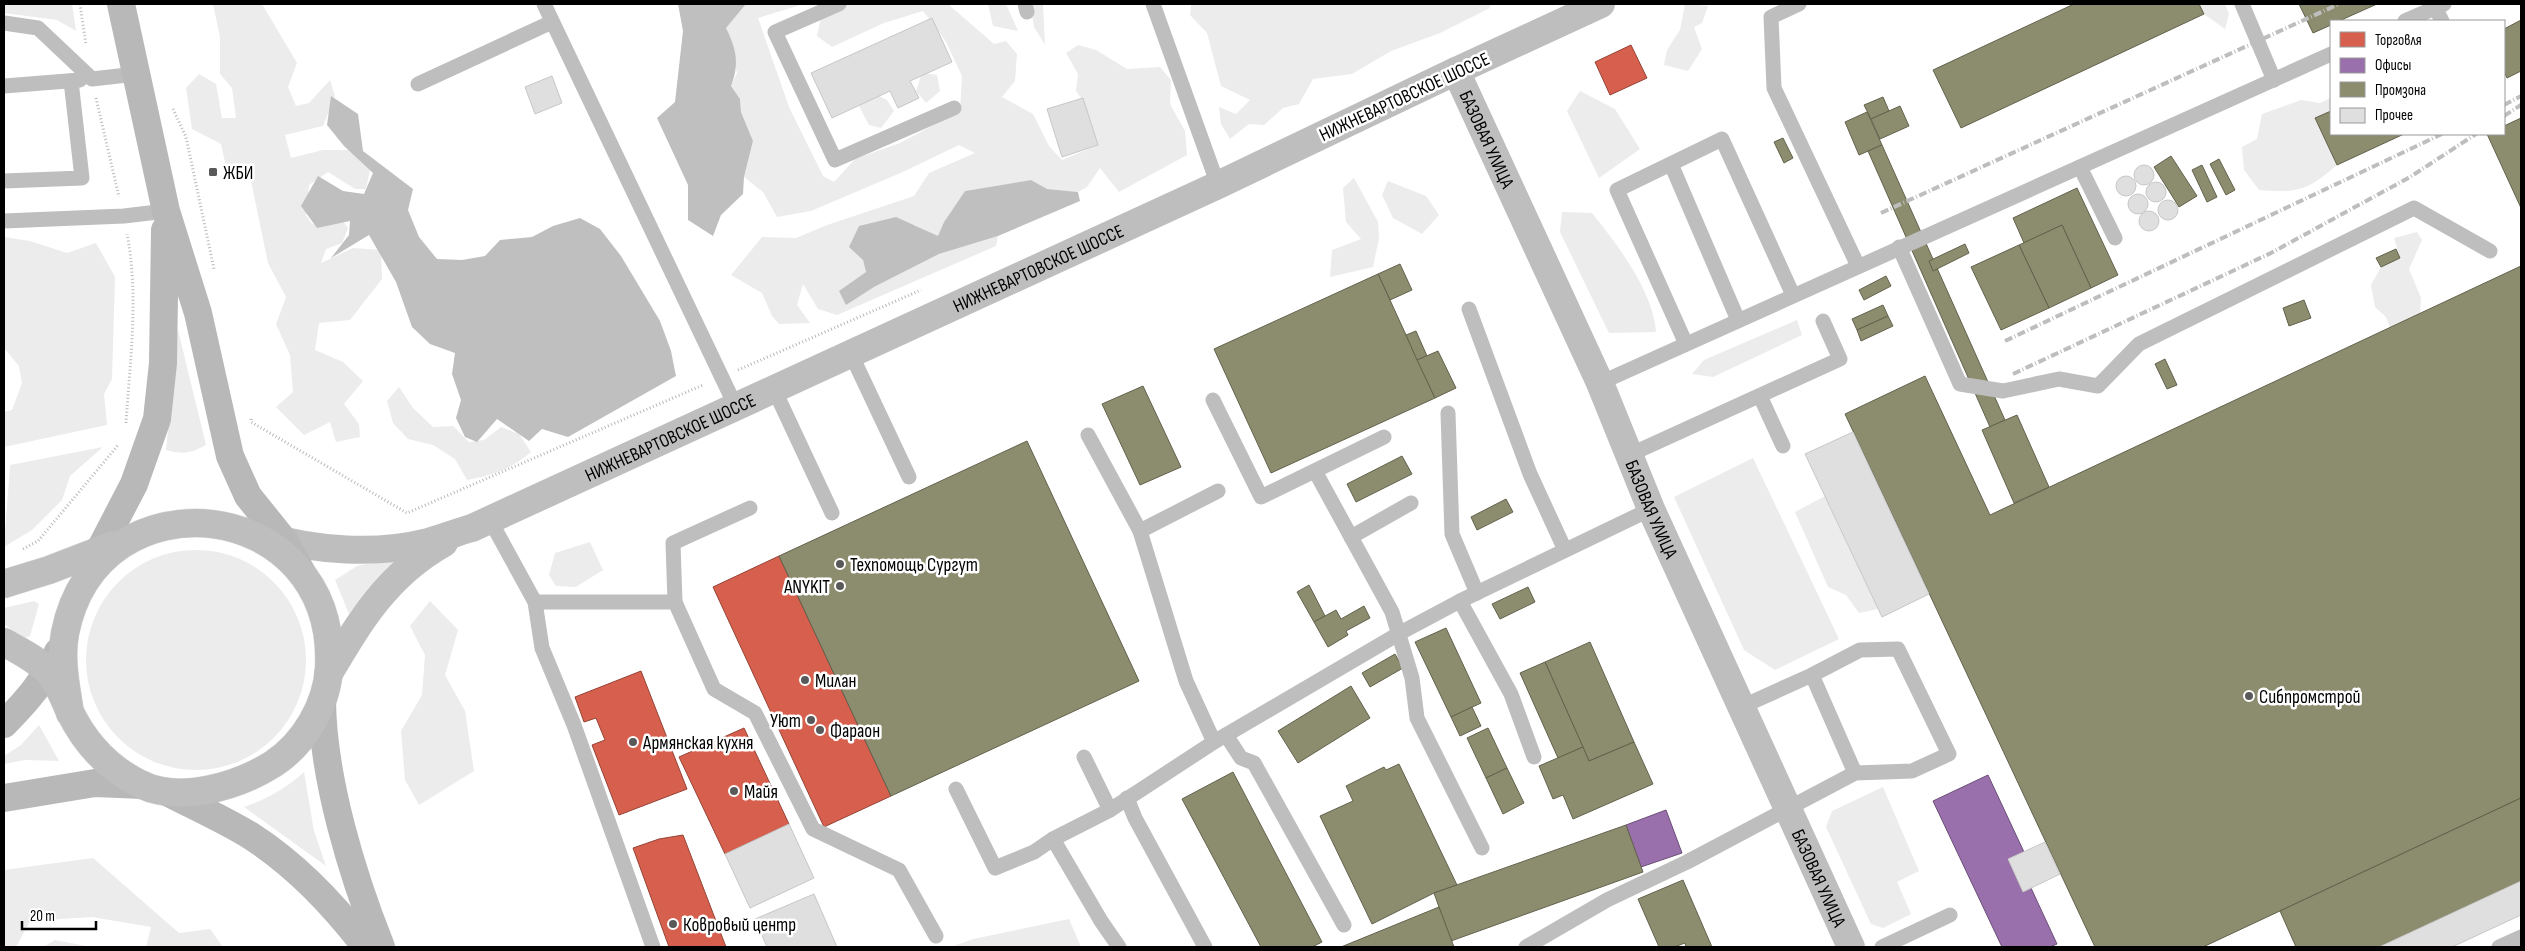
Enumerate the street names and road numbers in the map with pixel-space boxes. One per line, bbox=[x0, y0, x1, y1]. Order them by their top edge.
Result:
street label: НИЖНЕВАРТОВСКОЕ ШОССЕ bbox=[1316, 48, 1493, 147]
street label: БАЗОВАЯ УЛИЦА bbox=[1454, 87, 1519, 193]
street label: НИЖНЕВАРТОВСКОЕ ШОССЕ bbox=[950, 220, 1128, 318]
street label: НИЖНЕВАРТОВСКОЕ ШОССЕ bbox=[582, 389, 760, 487]
street label: БАЗОВАЯ УЛИЦА bbox=[1619, 457, 1682, 563]
street label: БАЗОВАЯ УЛИЦА bbox=[1786, 826, 1851, 932]

